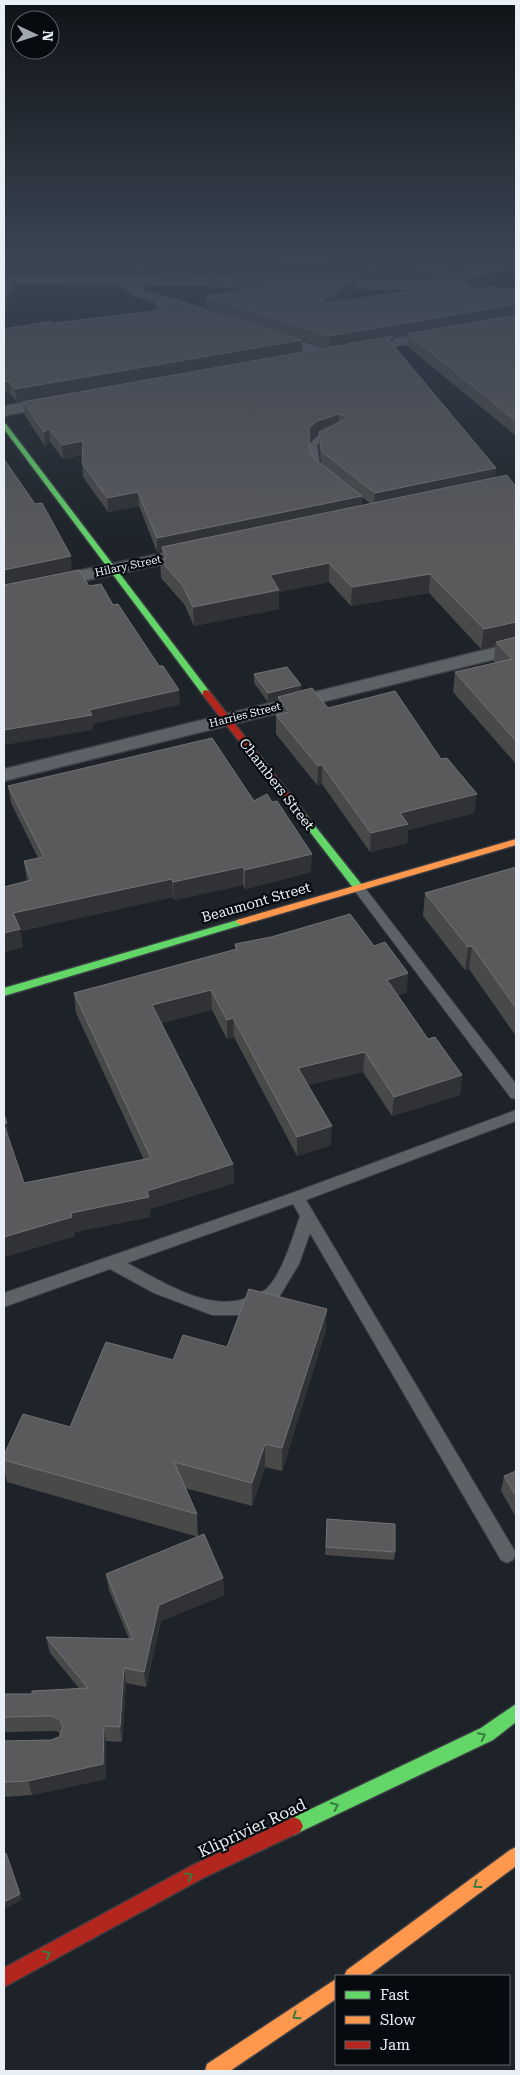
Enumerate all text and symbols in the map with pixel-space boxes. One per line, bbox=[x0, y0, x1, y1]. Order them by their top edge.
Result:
north arrow bbox=[10, 10, 60, 60]
text: N bbox=[40, 30, 56, 42]
street label: Hilary Street bbox=[94, 553, 162, 579]
street label: Harries Street bbox=[208, 700, 282, 730]
street label: Chambers Street bbox=[236, 735, 318, 833]
street label: Beaumont Street bbox=[200, 879, 312, 925]
one-way arrow bbox=[477, 1732, 486, 1742]
street label: Kliprivier Road bbox=[195, 1795, 309, 1861]
one-way arrow bbox=[330, 1802, 339, 1812]
one-way arrow bbox=[184, 1872, 193, 1882]
one-way arrow bbox=[473, 1879, 483, 1888]
one-way arrow bbox=[41, 1951, 50, 1961]
legend bbox=[335, 1975, 510, 2065]
text: Fast bbox=[380, 1986, 410, 2004]
one-way arrow bbox=[293, 2010, 302, 2020]
text: Slow bbox=[380, 2011, 416, 2029]
text: Jam bbox=[380, 2036, 410, 2054]

